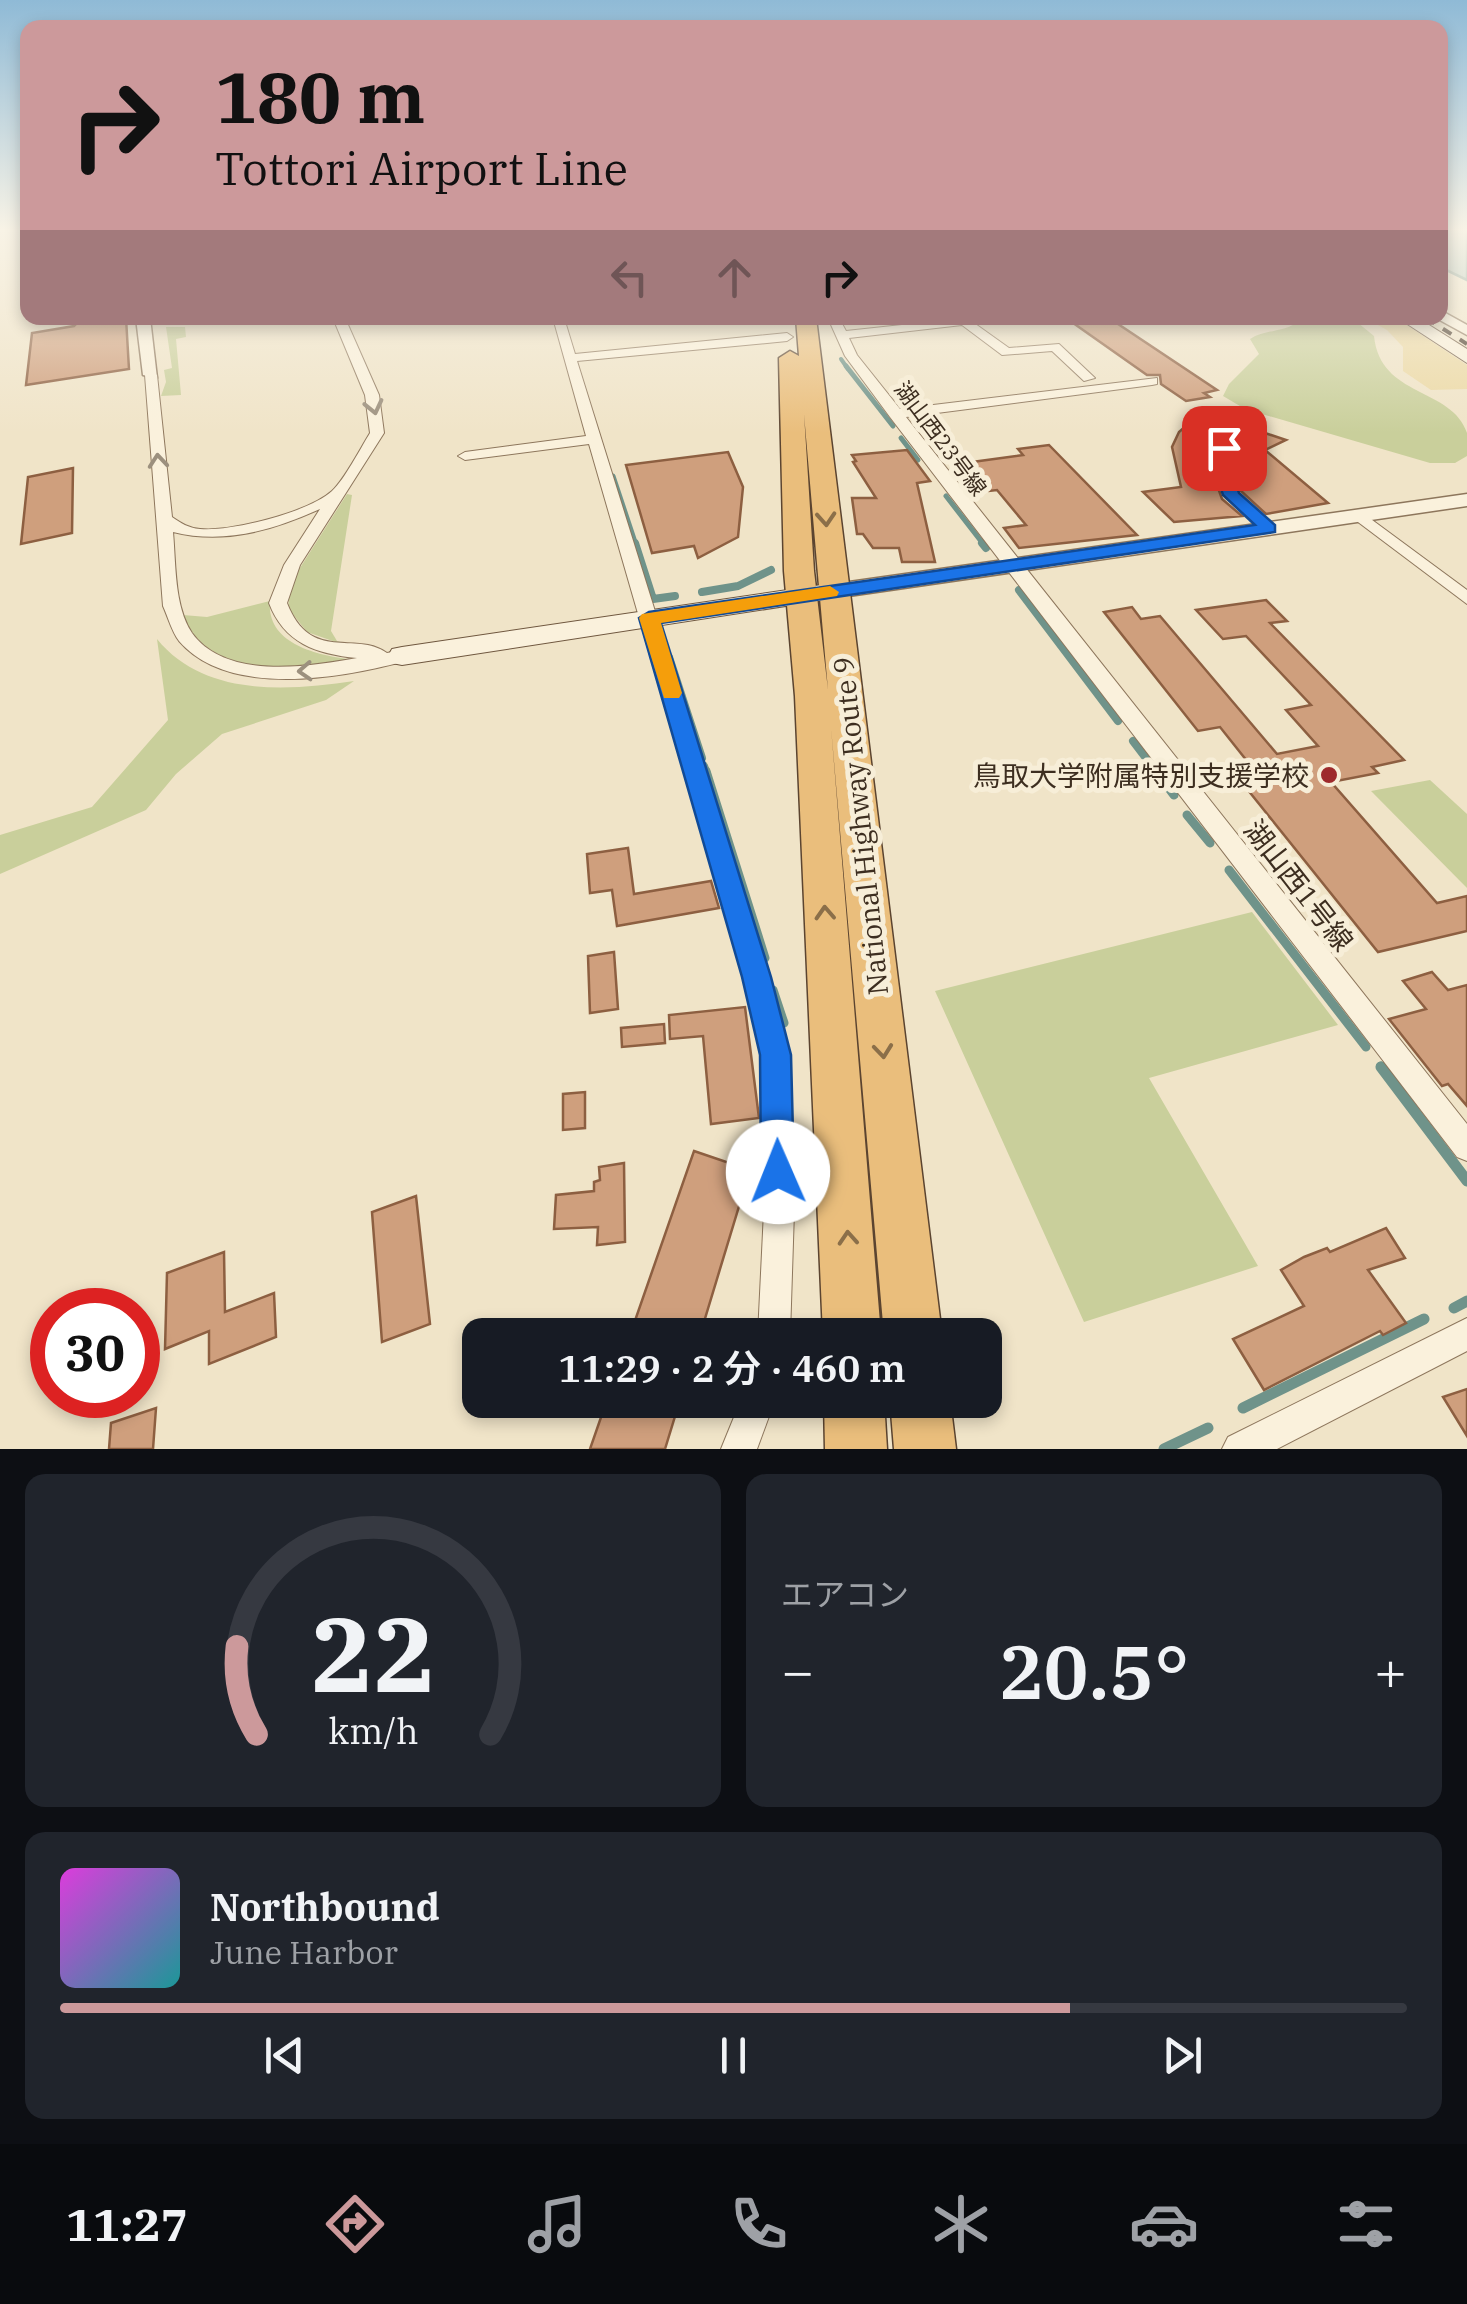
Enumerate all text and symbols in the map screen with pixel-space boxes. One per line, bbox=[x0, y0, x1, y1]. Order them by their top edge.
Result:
text: 180 m bbox=[215, 51, 425, 142]
icon: right bbox=[50, 60, 180, 190]
text: Tottori Airport Line bbox=[215, 139, 628, 197]
icon: left bbox=[602, 250, 657, 305]
icon: ahead bbox=[707, 250, 762, 305]
icon: right bbox=[812, 250, 867, 305]
street label: 湖山西23号線 bbox=[888, 375, 994, 501]
one-way arrow bbox=[362, 398, 383, 415]
pin bbox=[1182, 406, 1267, 491]
icon: arrive bbox=[1197, 421, 1252, 476]
one-way arrow bbox=[148, 452, 170, 468]
one-way arrow bbox=[814, 511, 836, 527]
street label: National Highway Route 9 bbox=[824, 655, 896, 997]
one-way arrow bbox=[297, 660, 313, 681]
place label: 鳥取大学附属特別支援学校 bbox=[973, 757, 1309, 794]
marker: 鳥取大学附属特別支援学校 bbox=[1318, 764, 1340, 786]
street label: 湖山西1号線 bbox=[1236, 812, 1362, 958]
one-way arrow bbox=[815, 905, 836, 921]
one-way arrow bbox=[872, 1043, 893, 1059]
position arrow bbox=[726, 1120, 830, 1224]
one-way arrow bbox=[837, 1229, 859, 1245]
speed limit sign: 30 bbox=[30, 1288, 160, 1418]
text: 11:29 · 2 分 · 460 m bbox=[558, 1343, 906, 1392]
text: エアコン bbox=[781, 1573, 909, 1615]
text: 22 bbox=[311, 1585, 435, 1721]
text: 20.5° bbox=[999, 1622, 1189, 1720]
text: − bbox=[781, 1635, 814, 1706]
text: + bbox=[1374, 1635, 1407, 1706]
text: km/h bbox=[328, 1707, 418, 1754]
text: Northbound bbox=[210, 1882, 440, 1931]
text: June Harbor bbox=[210, 1931, 398, 1973]
icon: previous bbox=[257, 2028, 312, 2083]
icon: pause bbox=[706, 2028, 761, 2083]
icon: next bbox=[1155, 2028, 1210, 2083]
icon: directions bbox=[320, 2189, 390, 2259]
icon: music bbox=[522, 2189, 592, 2259]
icon: phone bbox=[724, 2189, 794, 2259]
icon: climate bbox=[926, 2189, 996, 2259]
icon: car bbox=[1129, 2189, 1199, 2259]
icon: filters bbox=[1331, 2189, 1401, 2259]
text: 11:27 bbox=[66, 2195, 188, 2253]

